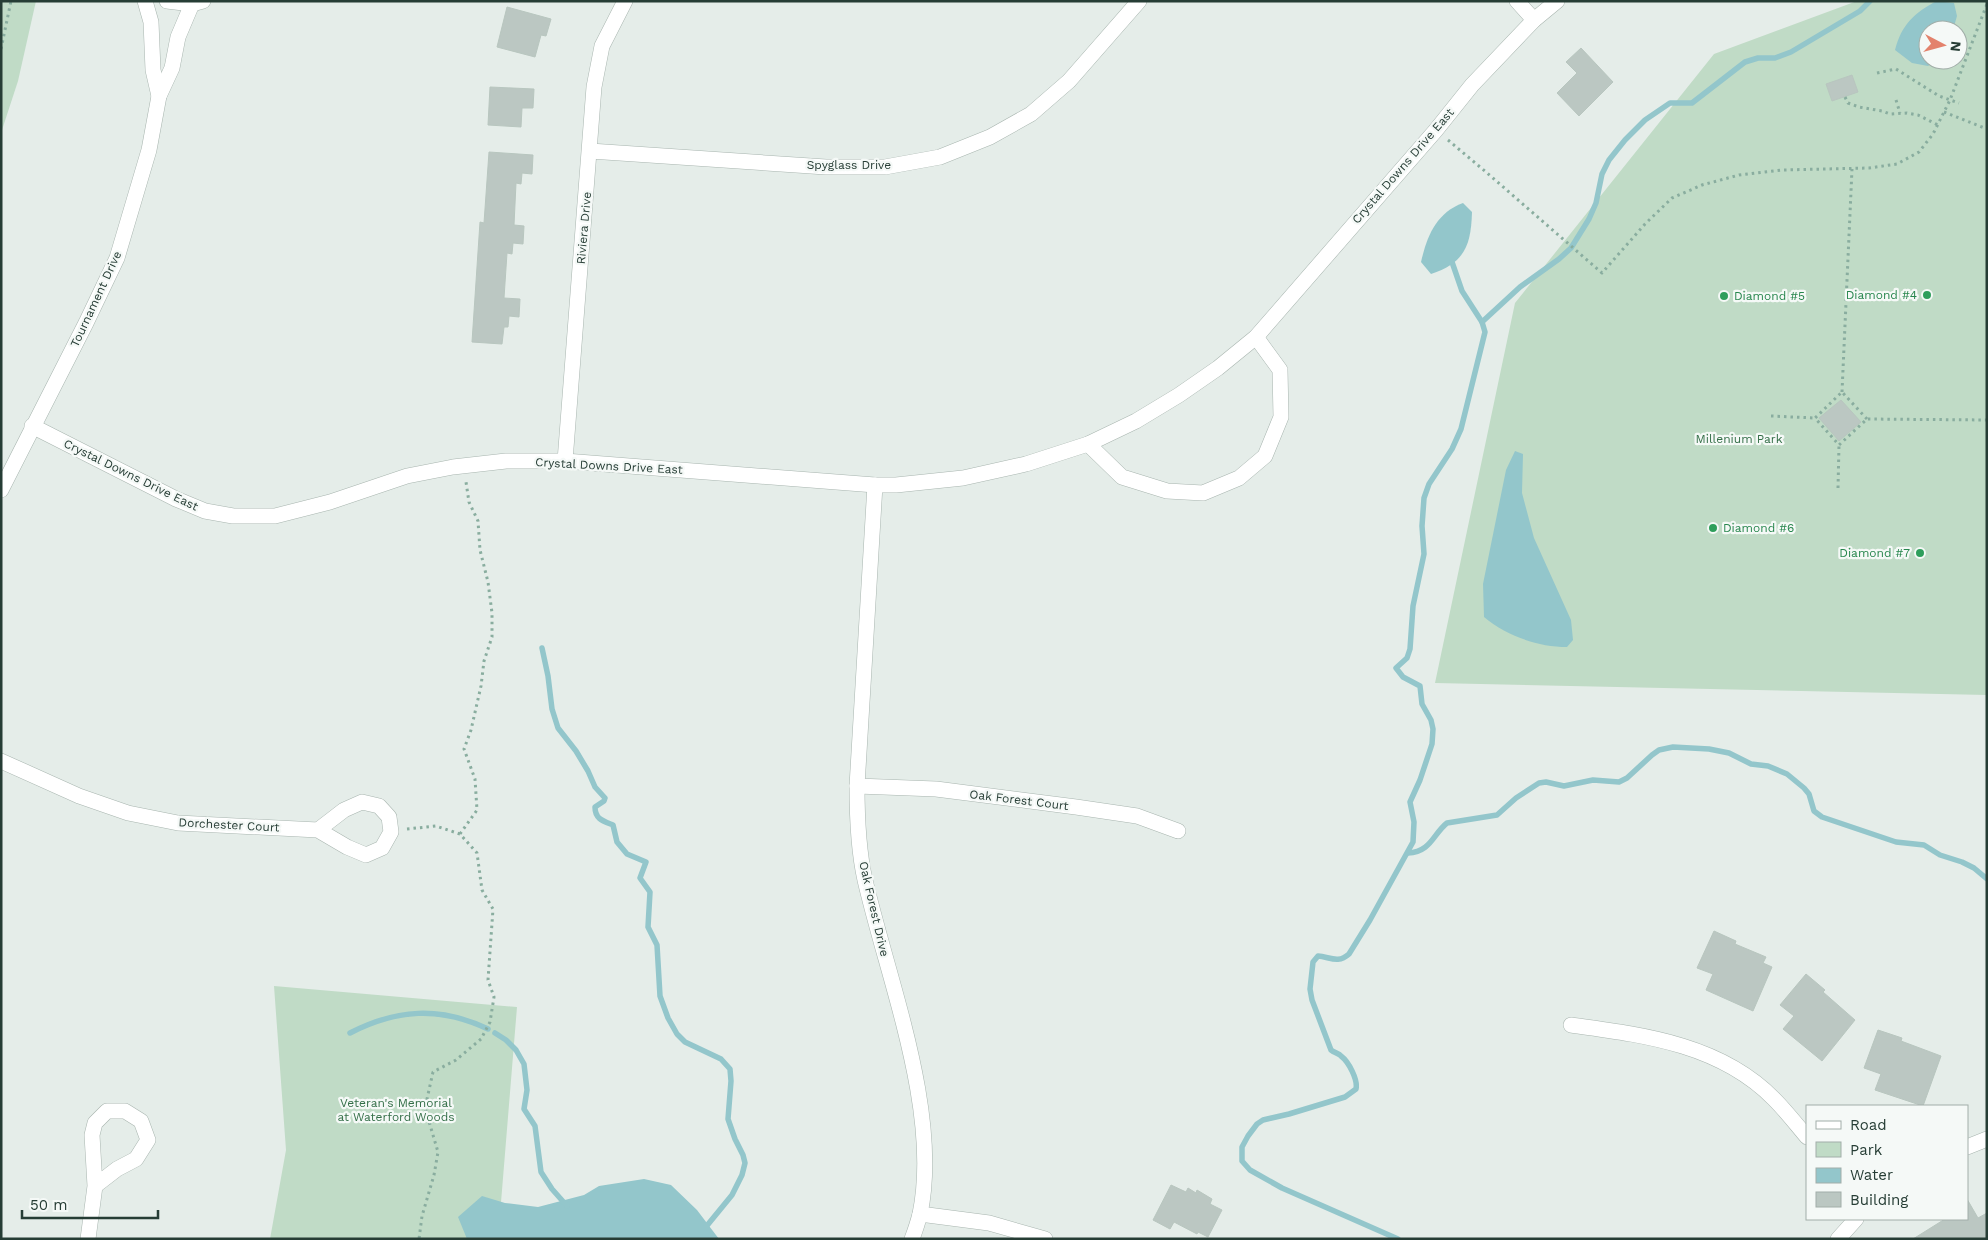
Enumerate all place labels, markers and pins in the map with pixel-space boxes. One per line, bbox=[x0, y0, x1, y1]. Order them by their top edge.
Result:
place label: Diamond #4 bbox=[1846, 288, 1917, 302]
place label: Diamond #5 bbox=[1734, 289, 1805, 303]
marker: Diamond #4 bbox=[1921, 289, 1933, 301]
marker: Diamond #5 bbox=[1718, 290, 1730, 302]
place label: Diamond #6 bbox=[1723, 521, 1794, 535]
marker: Diamond #6 bbox=[1707, 522, 1719, 534]
place label: Diamond #7 bbox=[1839, 546, 1910, 560]
marker: Diamond #7 bbox=[1914, 547, 1926, 559]

